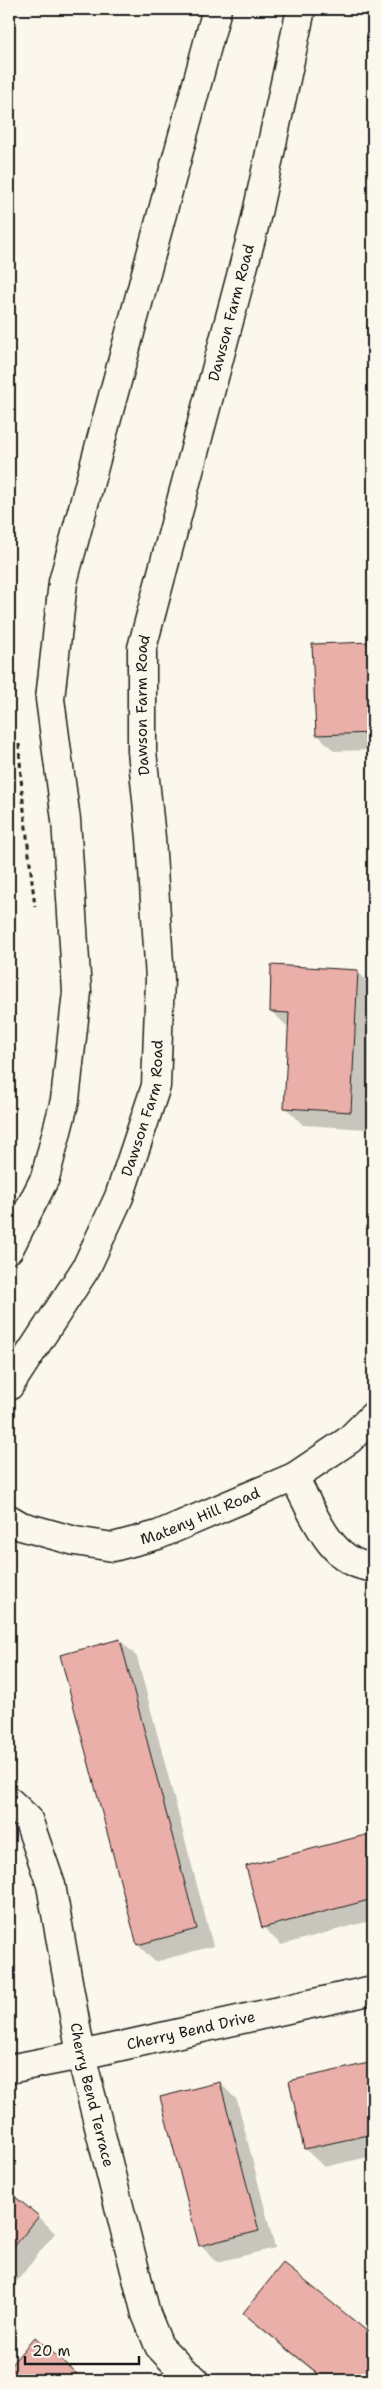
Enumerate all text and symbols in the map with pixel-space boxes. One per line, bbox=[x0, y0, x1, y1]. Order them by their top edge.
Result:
street label: Dawson Farm Road bbox=[203, 241, 259, 383]
street label: Dawson Farm Road bbox=[132, 632, 155, 776]
street label: Dawson Farm Road bbox=[117, 1039, 168, 1179]
street label: Mateny Hill Road bbox=[138, 1483, 263, 1549]
street label: Cherry Bend Drive bbox=[125, 2007, 257, 2055]
street label: Cherry Bend Terrace bbox=[65, 2021, 119, 2169]
scale bar bbox=[25, 2334, 139, 2366]
text: 20 m bbox=[32, 2341, 71, 2361]

